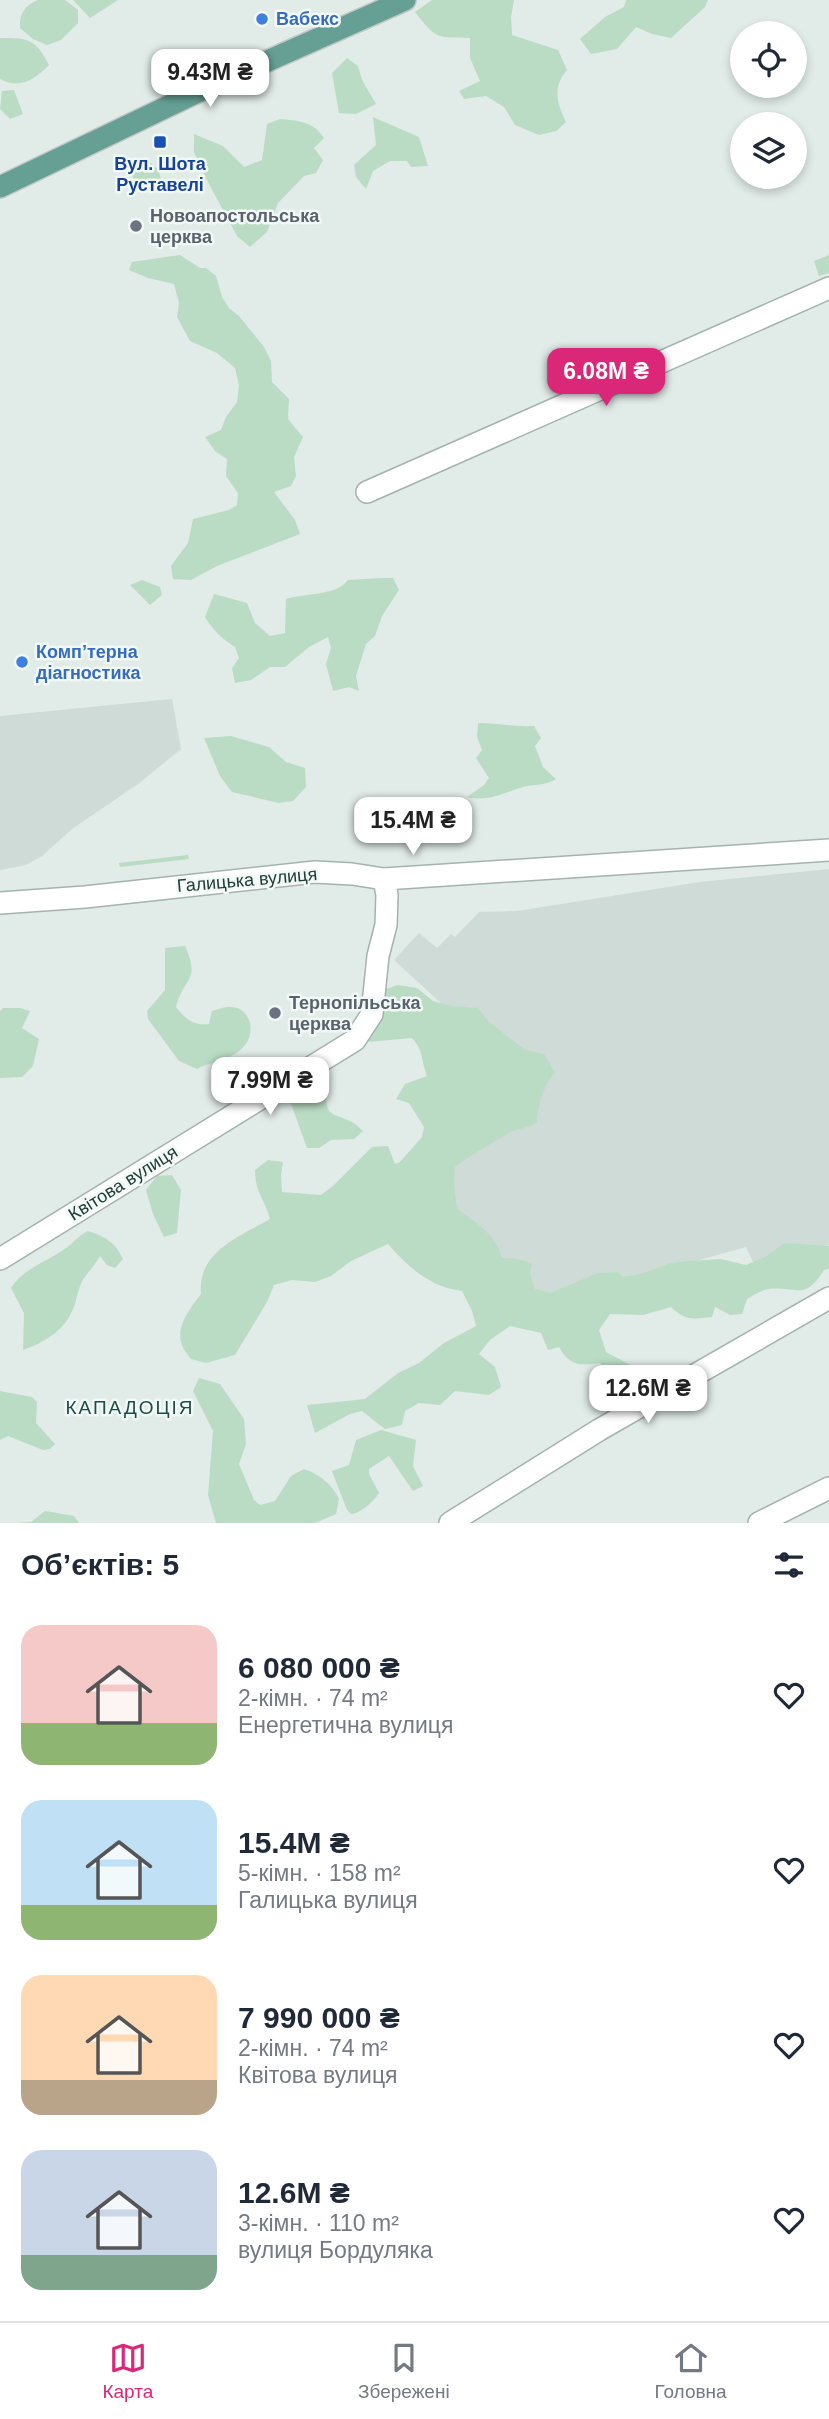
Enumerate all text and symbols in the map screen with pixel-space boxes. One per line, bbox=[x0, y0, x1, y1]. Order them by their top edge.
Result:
place label: Вабекс bbox=[276, 9, 339, 29]
marker: Вабекс bbox=[254, 11, 270, 27]
map controls bbox=[730, 21, 807, 189]
button: locate bbox=[730, 21, 807, 98]
pin: 9.43M ₴ bbox=[145, 50, 275, 109]
text: 9.43M ₴ bbox=[167, 59, 253, 85]
button: layers bbox=[730, 112, 807, 189]
marker: Вул. Шота Руставелі bbox=[152, 134, 168, 150]
place label: Вул. Шота Руставелі bbox=[114, 154, 207, 195]
place label: Новоапостольська церква bbox=[150, 206, 320, 247]
marker: Новоапостольська церква bbox=[128, 218, 144, 234]
pin: 6.08M ₴ bbox=[541, 348, 671, 408]
text: 6.08M ₴ bbox=[563, 358, 649, 384]
place label: Комп’терна діагностика bbox=[36, 642, 141, 683]
marker: Комп’терна діагностика bbox=[14, 654, 30, 670]
pin: 15.4M ₴ bbox=[348, 798, 478, 857]
text: 15.4M ₴ bbox=[370, 807, 456, 833]
street label: Галицька вулиця bbox=[176, 864, 318, 896]
place label: Тернопільська церква bbox=[289, 993, 421, 1034]
marker: Тернопільська церква bbox=[267, 1005, 283, 1021]
pin: 7.99M ₴ bbox=[205, 1058, 335, 1117]
text: 7.99M ₴ bbox=[227, 1067, 313, 1093]
street label: Квітова вулиця bbox=[65, 1141, 181, 1225]
pin: 12.6M ₴ bbox=[583, 1366, 713, 1425]
text: 12.6M ₴ bbox=[605, 1375, 691, 1401]
district label: КАПАДОЦІЯ bbox=[65, 1397, 195, 1418]
icon: filters bbox=[770, 1546, 808, 1584]
text: Об’єктів: 5 bbox=[21, 1548, 179, 1581]
text: 6 080 000 ₴ bbox=[238, 1651, 400, 1684]
icon: home bbox=[77, 1653, 161, 1737]
icon: heart bbox=[770, 1676, 808, 1714]
text: 2-кімн. · 74 m² bbox=[238, 1685, 388, 1711]
text: Енергетична вулиця bbox=[238, 1712, 453, 1738]
text: 15.4M ₴ bbox=[238, 1826, 350, 1859]
icon: home bbox=[77, 1828, 161, 1912]
icon: heart bbox=[770, 1851, 808, 1889]
text: 5-кімн. · 158 m² bbox=[238, 1860, 401, 1886]
text: Галицька вулиця bbox=[238, 1887, 418, 1913]
text: 7 990 000 ₴ bbox=[238, 2001, 400, 2034]
icon: home bbox=[77, 2003, 161, 2087]
icon: heart bbox=[770, 2026, 808, 2064]
text: 2-кімн. · 74 m² bbox=[238, 2035, 388, 2061]
text: Квітова вулиця bbox=[238, 2062, 398, 2088]
text: 12.6M ₴ bbox=[238, 2176, 350, 2209]
icon: home bbox=[77, 2178, 161, 2262]
icon: heart bbox=[770, 2201, 808, 2239]
text: 3-кімн. · 110 m² bbox=[238, 2210, 399, 2236]
text: вулиця Бордуляка bbox=[238, 2237, 433, 2263]
tab: Карта bbox=[102, 2339, 153, 2403]
tab: Збережені bbox=[358, 2339, 450, 2403]
tab: Головна bbox=[654, 2339, 727, 2403]

